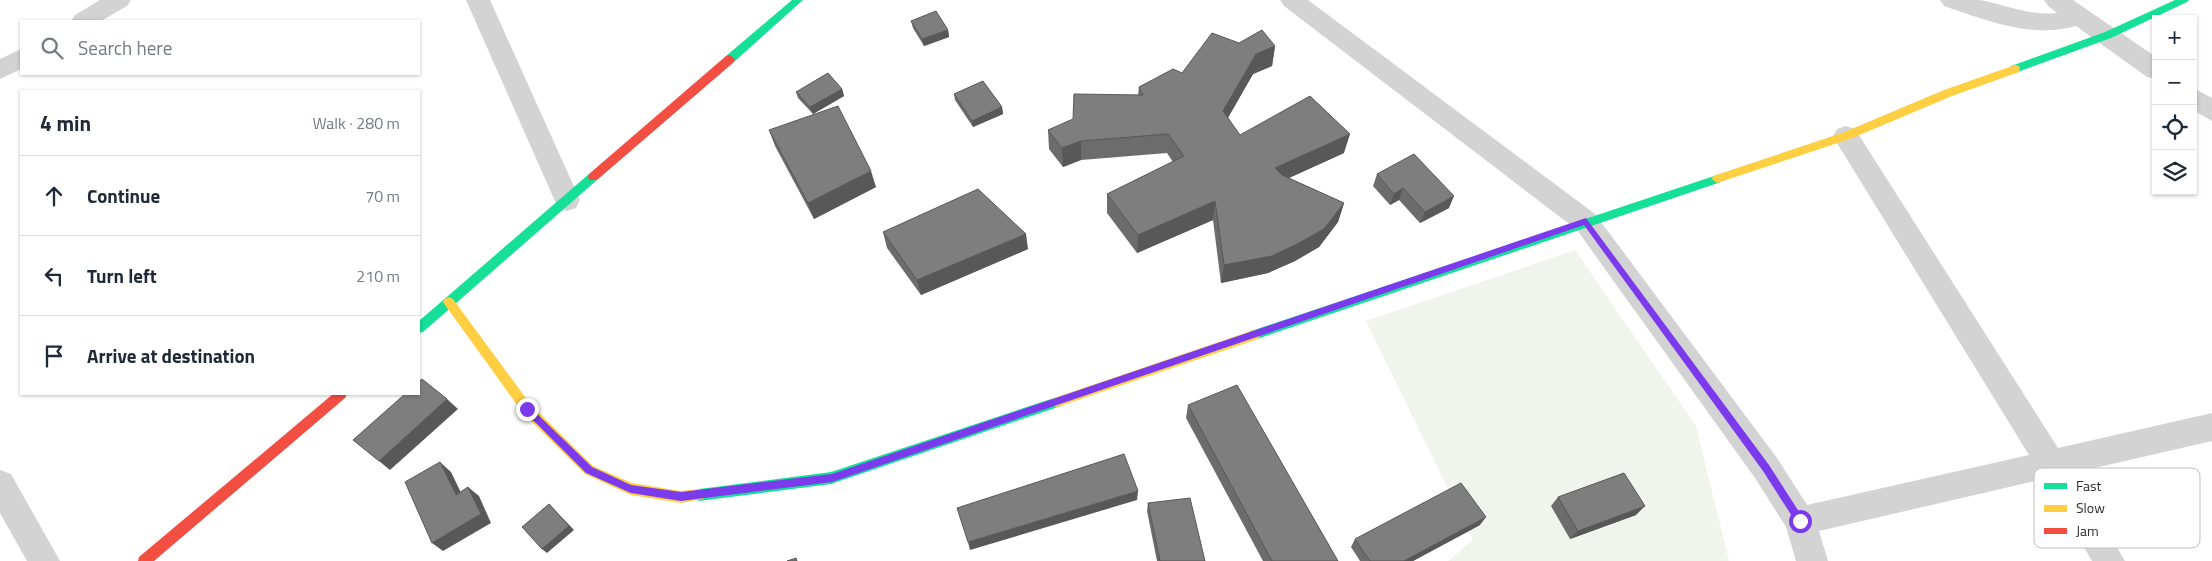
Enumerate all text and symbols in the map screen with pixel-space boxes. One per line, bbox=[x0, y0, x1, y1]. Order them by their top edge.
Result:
map controls bbox=[2152, 15, 2197, 195]
button: + bbox=[2152, 15, 2197, 60]
search box bbox=[20, 20, 420, 75]
text: Search here bbox=[78, 33, 172, 62]
icon: search bbox=[38, 34, 66, 62]
button: − bbox=[2152, 60, 2197, 105]
button: locate bbox=[2152, 105, 2197, 150]
text: 4 min bbox=[40, 107, 91, 139]
text: Walk · 280 m bbox=[312, 111, 400, 135]
button: layers bbox=[2152, 150, 2197, 195]
text: Continue bbox=[87, 181, 160, 210]
icon: ahead bbox=[40, 182, 68, 210]
text: 70 m bbox=[365, 184, 400, 208]
text: Turn left bbox=[87, 261, 157, 290]
icon: left bbox=[40, 262, 68, 290]
text: 210 m bbox=[356, 264, 400, 288]
text: Arrive at destination bbox=[87, 341, 255, 370]
icon: arrive bbox=[40, 342, 68, 370]
route end bbox=[516, 398, 539, 421]
legend bbox=[2034, 468, 2200, 548]
text: Fast bbox=[2076, 475, 2101, 496]
text: Slow bbox=[2076, 497, 2105, 518]
route start bbox=[1789, 510, 1812, 533]
text: Jam bbox=[2076, 520, 2099, 541]

